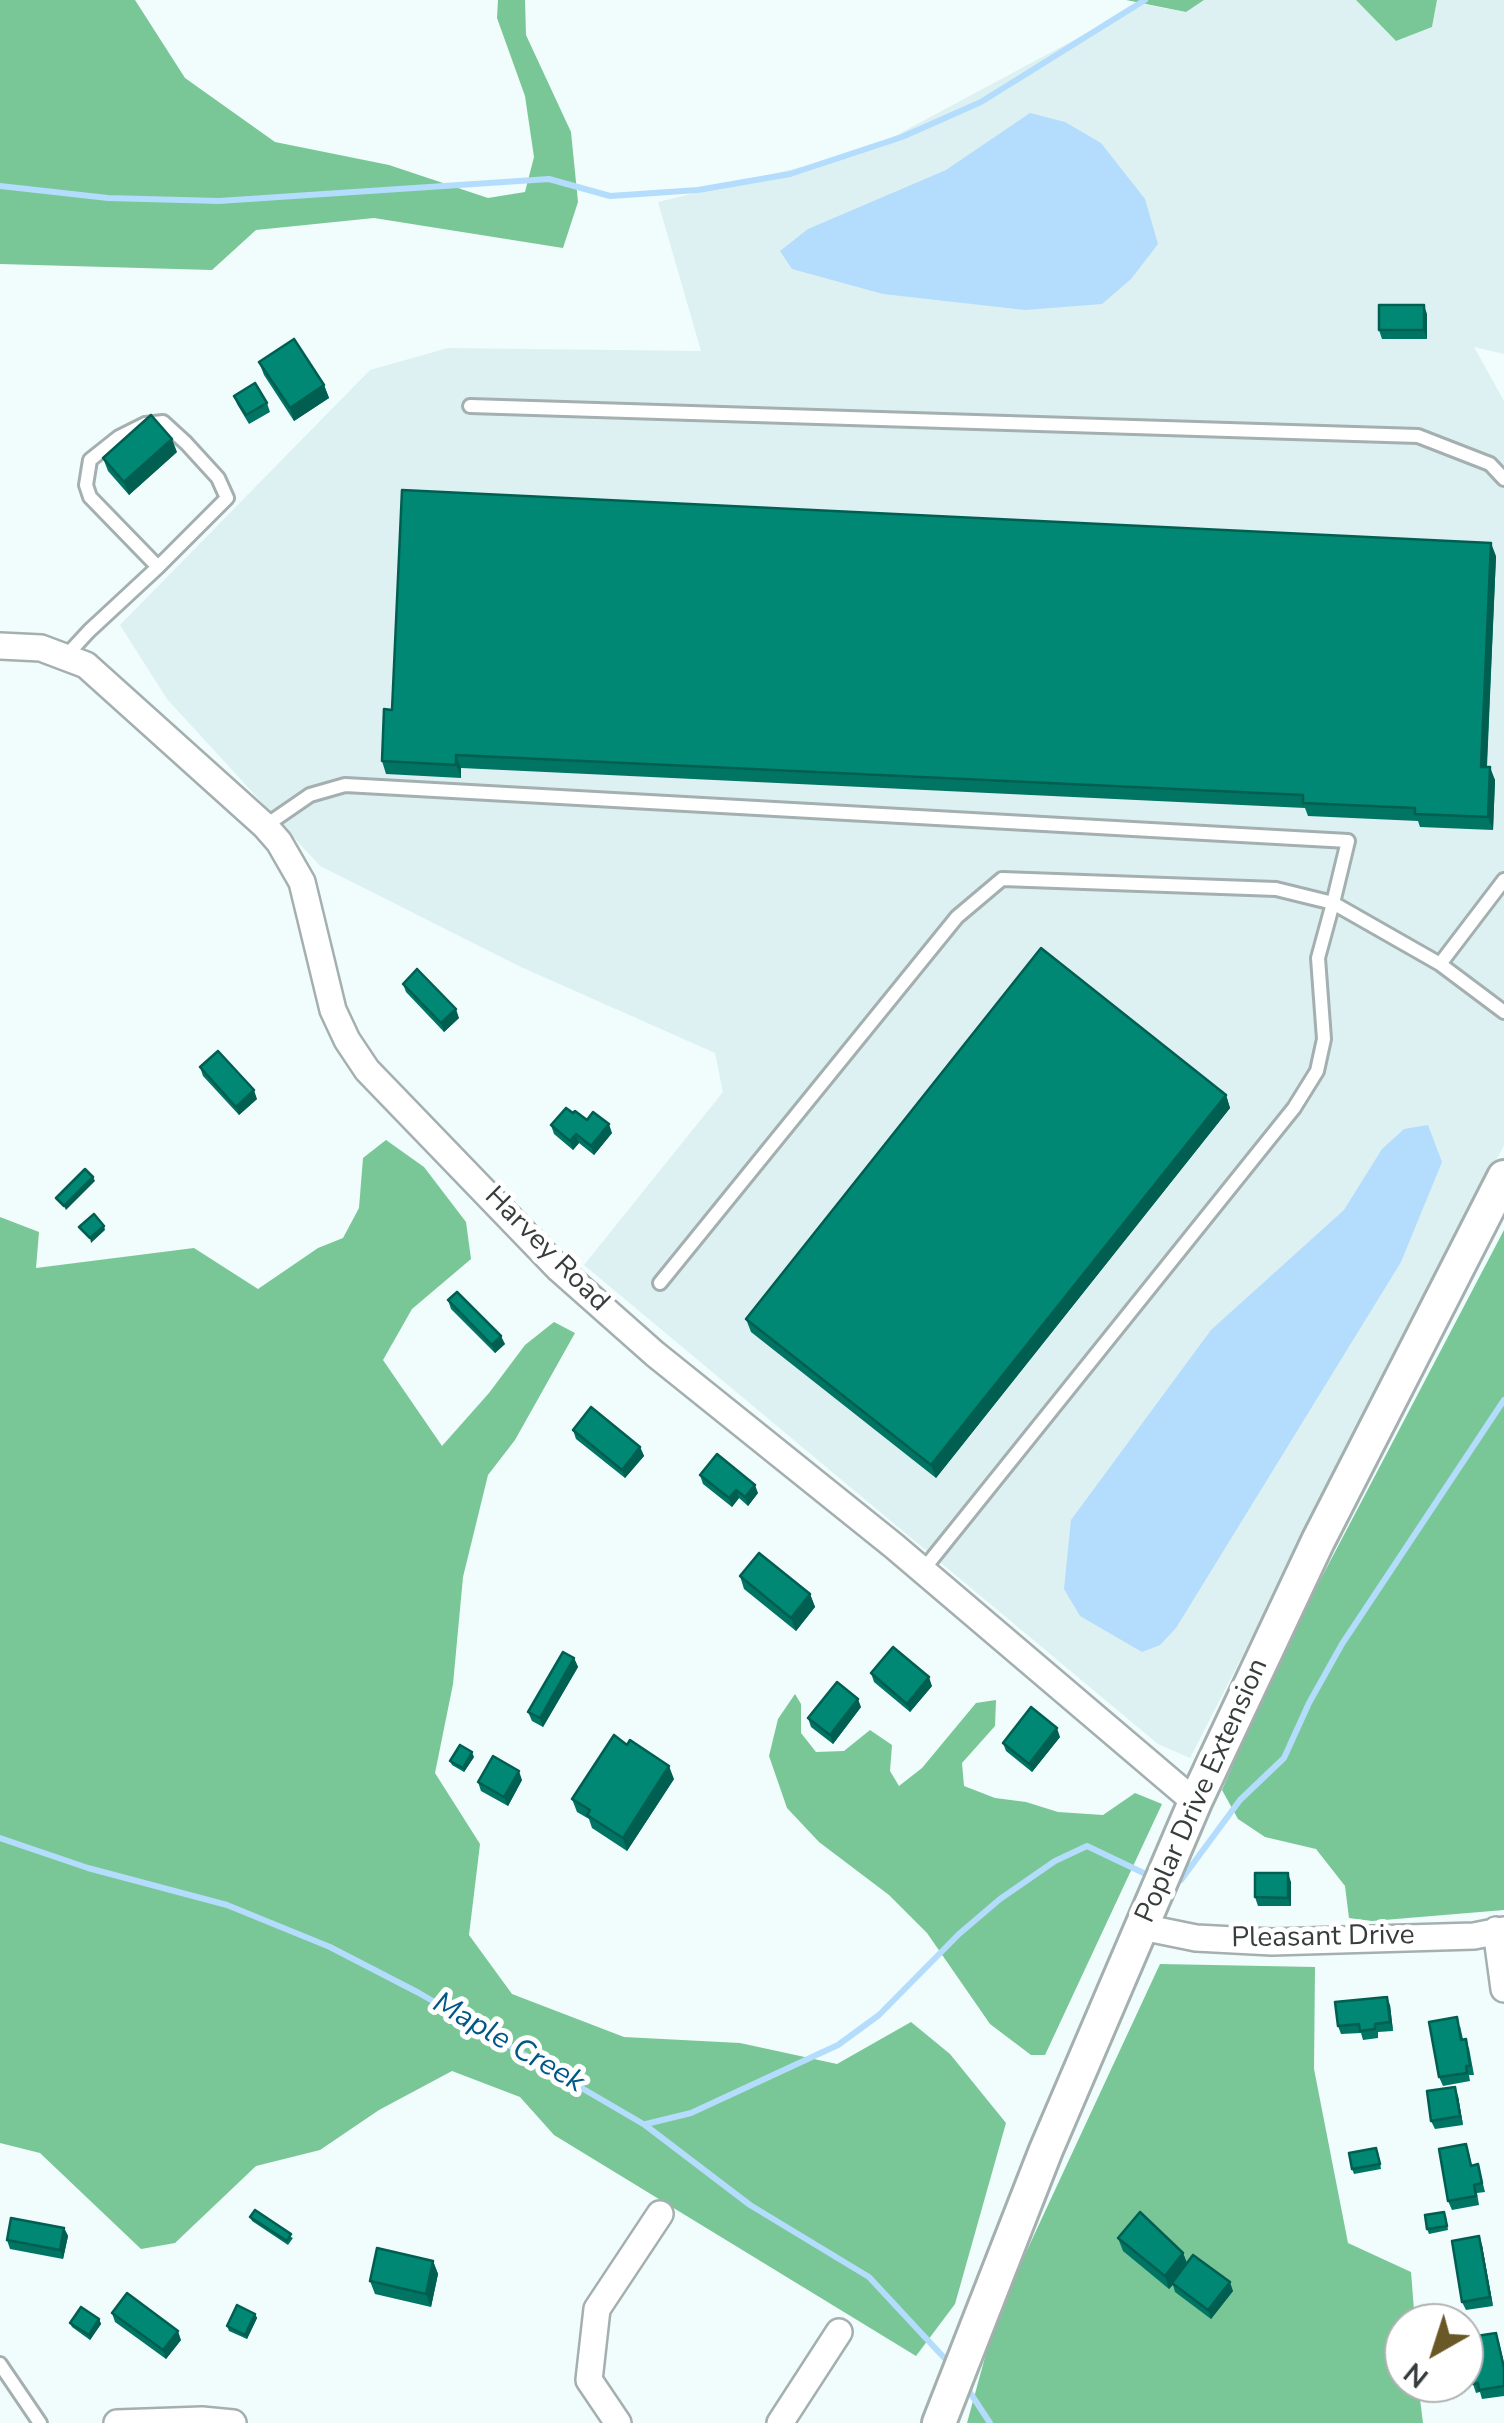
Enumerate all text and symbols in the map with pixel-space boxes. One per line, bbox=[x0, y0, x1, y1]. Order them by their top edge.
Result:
street label: Harvey Road bbox=[477, 1181, 615, 1319]
street label: Poplar Drive Extension bbox=[1130, 1654, 1276, 1928]
street label: Pleasant Drive bbox=[1231, 1920, 1415, 1956]
water label: Maple Creek bbox=[426, 1986, 590, 2102]
north arrow bbox=[1384, 2303, 1484, 2403]
text: N bbox=[1396, 2353, 1436, 2396]

